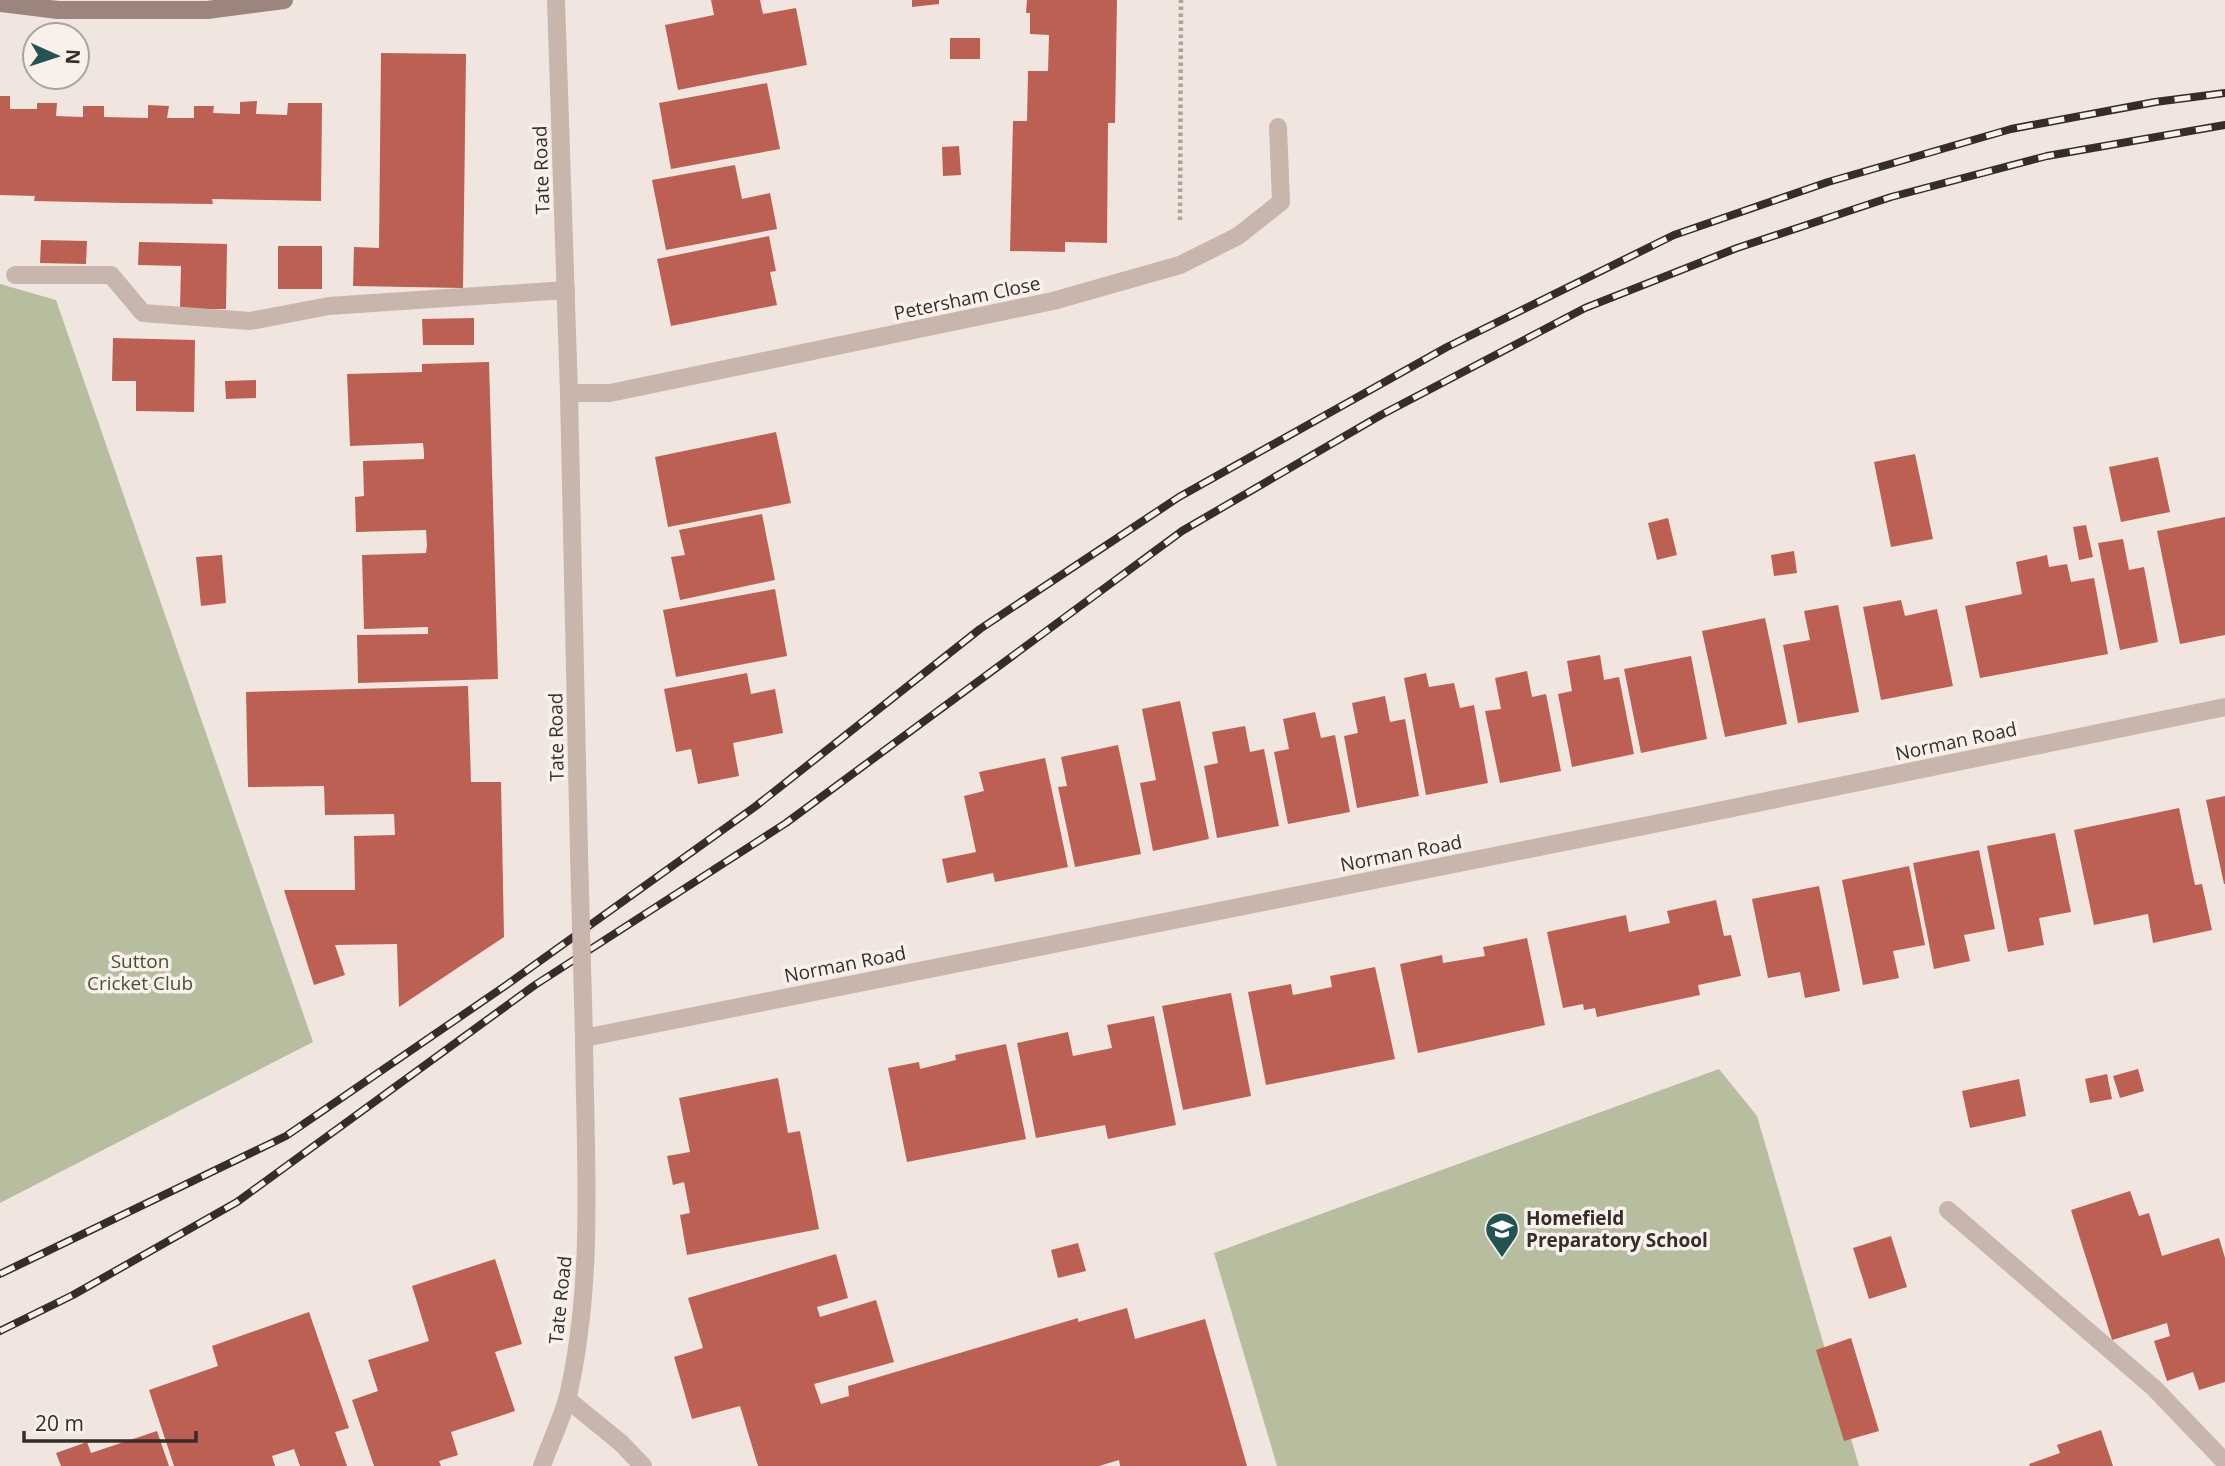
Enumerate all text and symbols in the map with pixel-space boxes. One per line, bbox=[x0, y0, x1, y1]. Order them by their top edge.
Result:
north arrow bbox=[21, 21, 91, 91]
text: N bbox=[60, 48, 86, 65]
street label: Tate Road bbox=[526, 125, 556, 215]
street label: Petersham Close bbox=[891, 270, 1043, 326]
street label: Tate Road bbox=[542, 692, 570, 782]
street label: Norman Road bbox=[1893, 715, 2019, 767]
street label: Norman Road bbox=[1338, 828, 1464, 878]
street label: Norman Road bbox=[782, 939, 908, 989]
park label: Sutton Cricket Club bbox=[87, 948, 193, 996]
place label: Homefield Preparatory School bbox=[1526, 1205, 1708, 1253]
school or university icon: Homefield Preparatory School bbox=[1483, 1210, 1521, 1259]
street label: Tate Road bbox=[542, 1255, 578, 1345]
scale bar bbox=[24, 1400, 196, 1444]
text: 20 m bbox=[35, 1409, 84, 1437]

